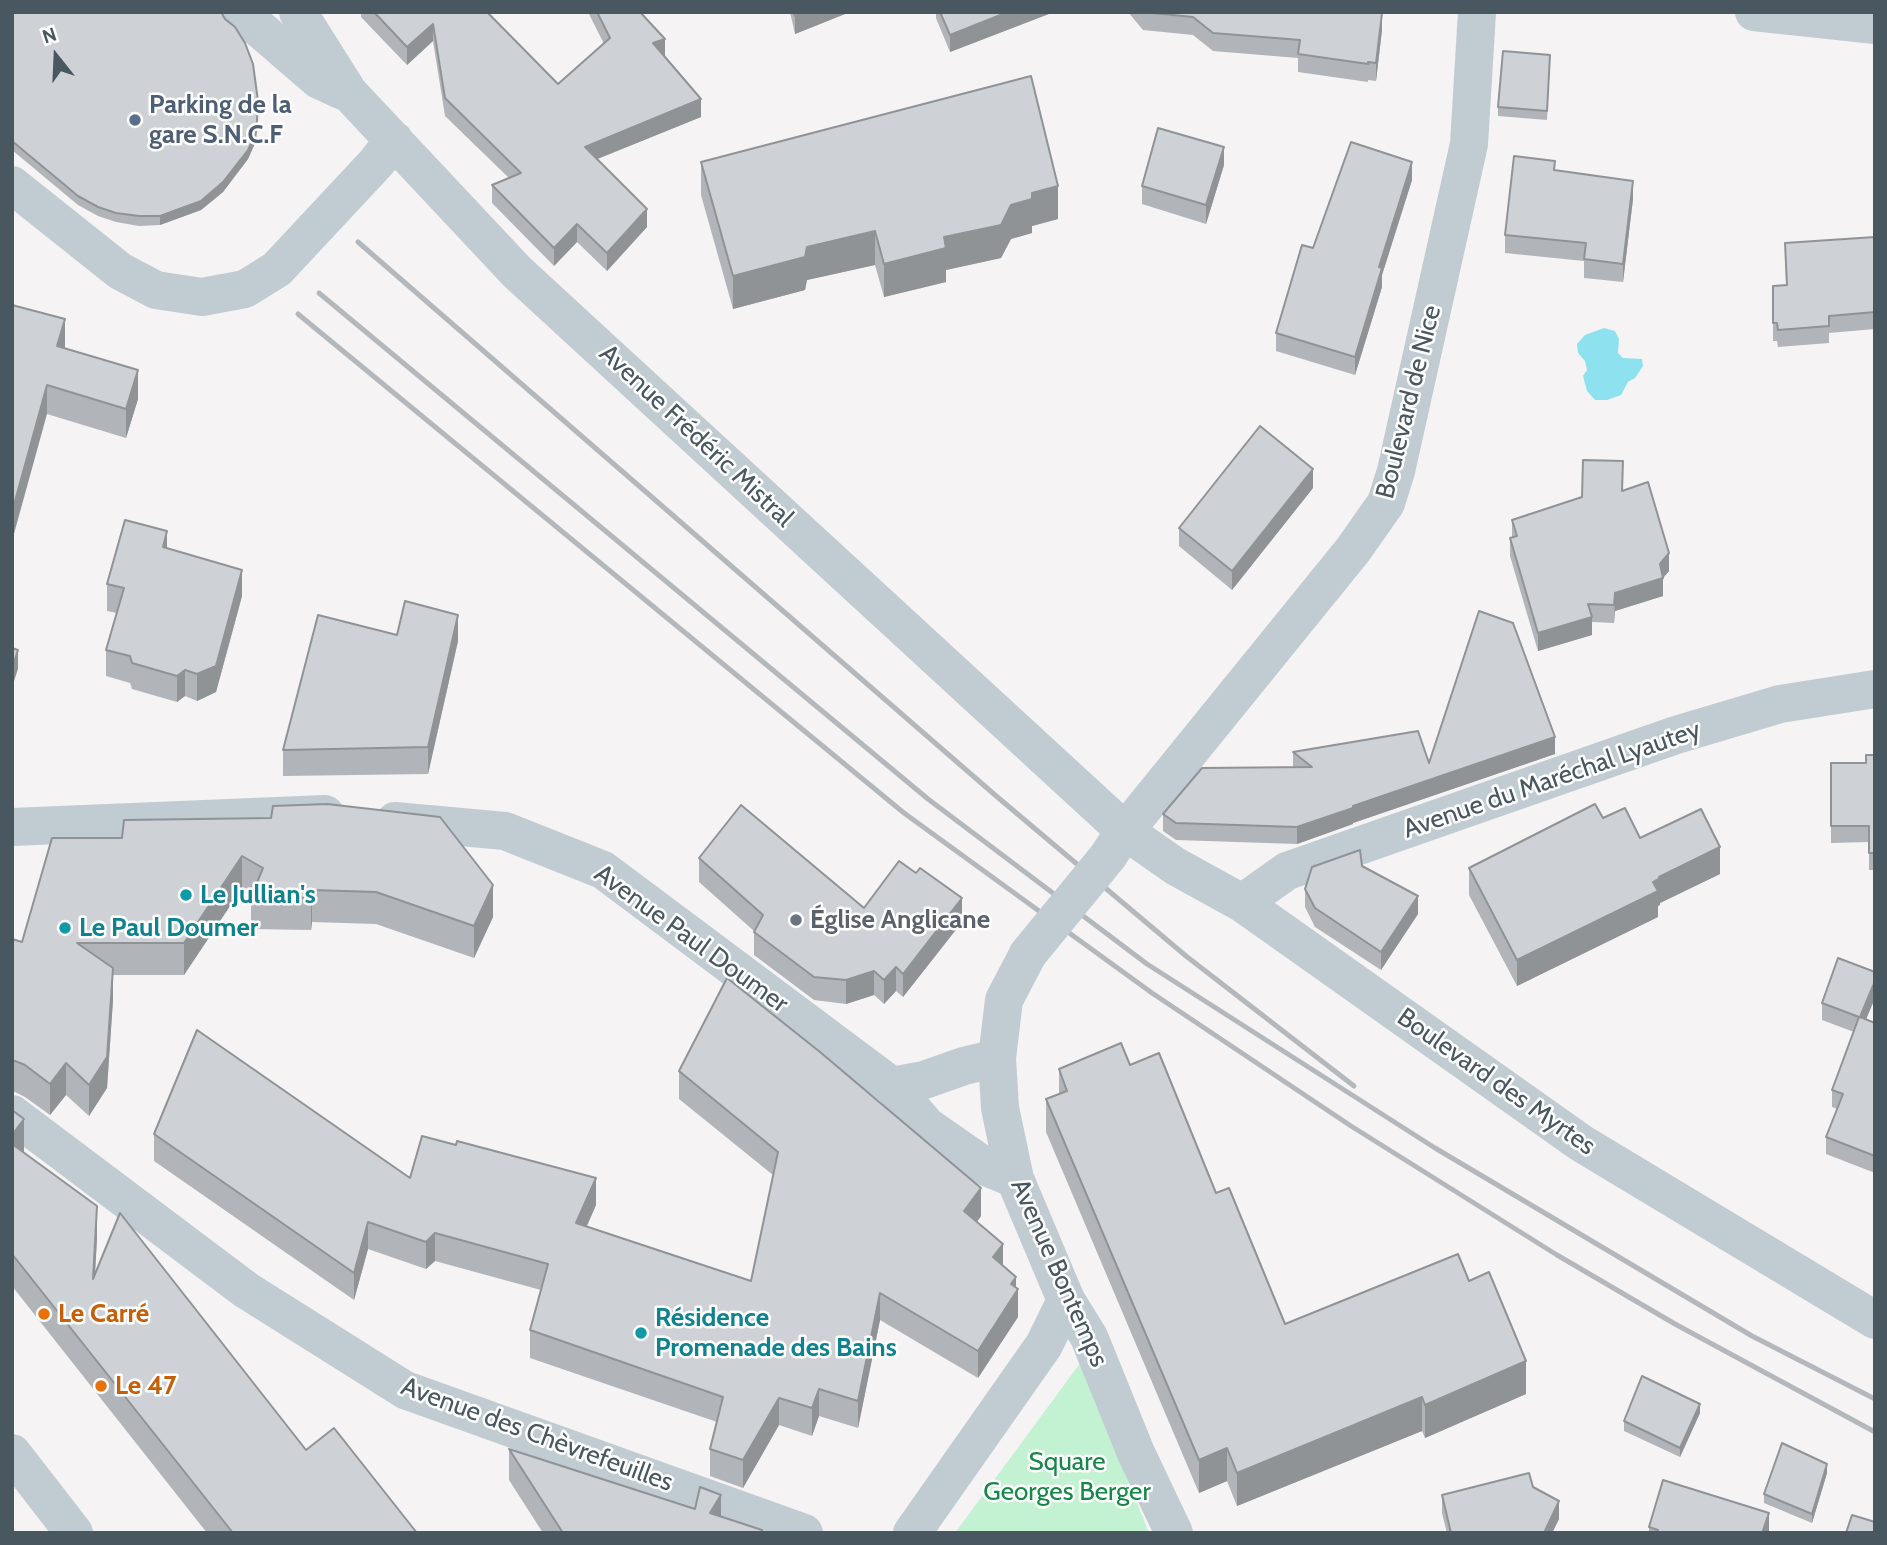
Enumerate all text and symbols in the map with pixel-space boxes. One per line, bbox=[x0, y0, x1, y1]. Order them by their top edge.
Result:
north arrow bbox=[21, 21, 91, 91]
text: N bbox=[39, 23, 59, 49]
place label: Parking de la gare S.N.C.F bbox=[149, 89, 292, 150]
marker: Parking de la gare S.N.C.F bbox=[127, 112, 143, 128]
street label: Boulevard de Nice bbox=[1370, 302, 1448, 502]
street label: Avenue Frédéric Mistral bbox=[593, 338, 799, 534]
street label: Avenue du Maréchal Lyautey bbox=[1399, 714, 1705, 846]
street label: Avenue Paul Doumer bbox=[588, 858, 794, 1020]
place label: Le Jullian's bbox=[200, 879, 316, 911]
marker: Le Jullian's bbox=[178, 887, 194, 903]
place label: Église Anglicane bbox=[810, 904, 990, 936]
place label: Le Paul Doumer bbox=[79, 912, 258, 944]
marker: Église Anglicane bbox=[788, 912, 804, 928]
marker: Le Paul Doumer bbox=[57, 920, 73, 936]
street label: Boulevard des Myrtes bbox=[1391, 1002, 1601, 1162]
street label: Avenue Bontemps bbox=[1004, 1174, 1114, 1372]
place label: Le Carré bbox=[58, 1298, 149, 1330]
place label: Résidence Promenade des Bains bbox=[655, 1302, 897, 1364]
marker: Le Carré bbox=[36, 1306, 52, 1322]
marker: Résidence Promenade des Bains bbox=[633, 1325, 649, 1341]
place label: Le 47 bbox=[115, 1370, 176, 1402]
street label: Avenue des Chèvrefeuilles bbox=[397, 1371, 677, 1499]
marker: Le 47 bbox=[93, 1378, 109, 1394]
park label: Square Georges Berger bbox=[983, 1446, 1151, 1508]

